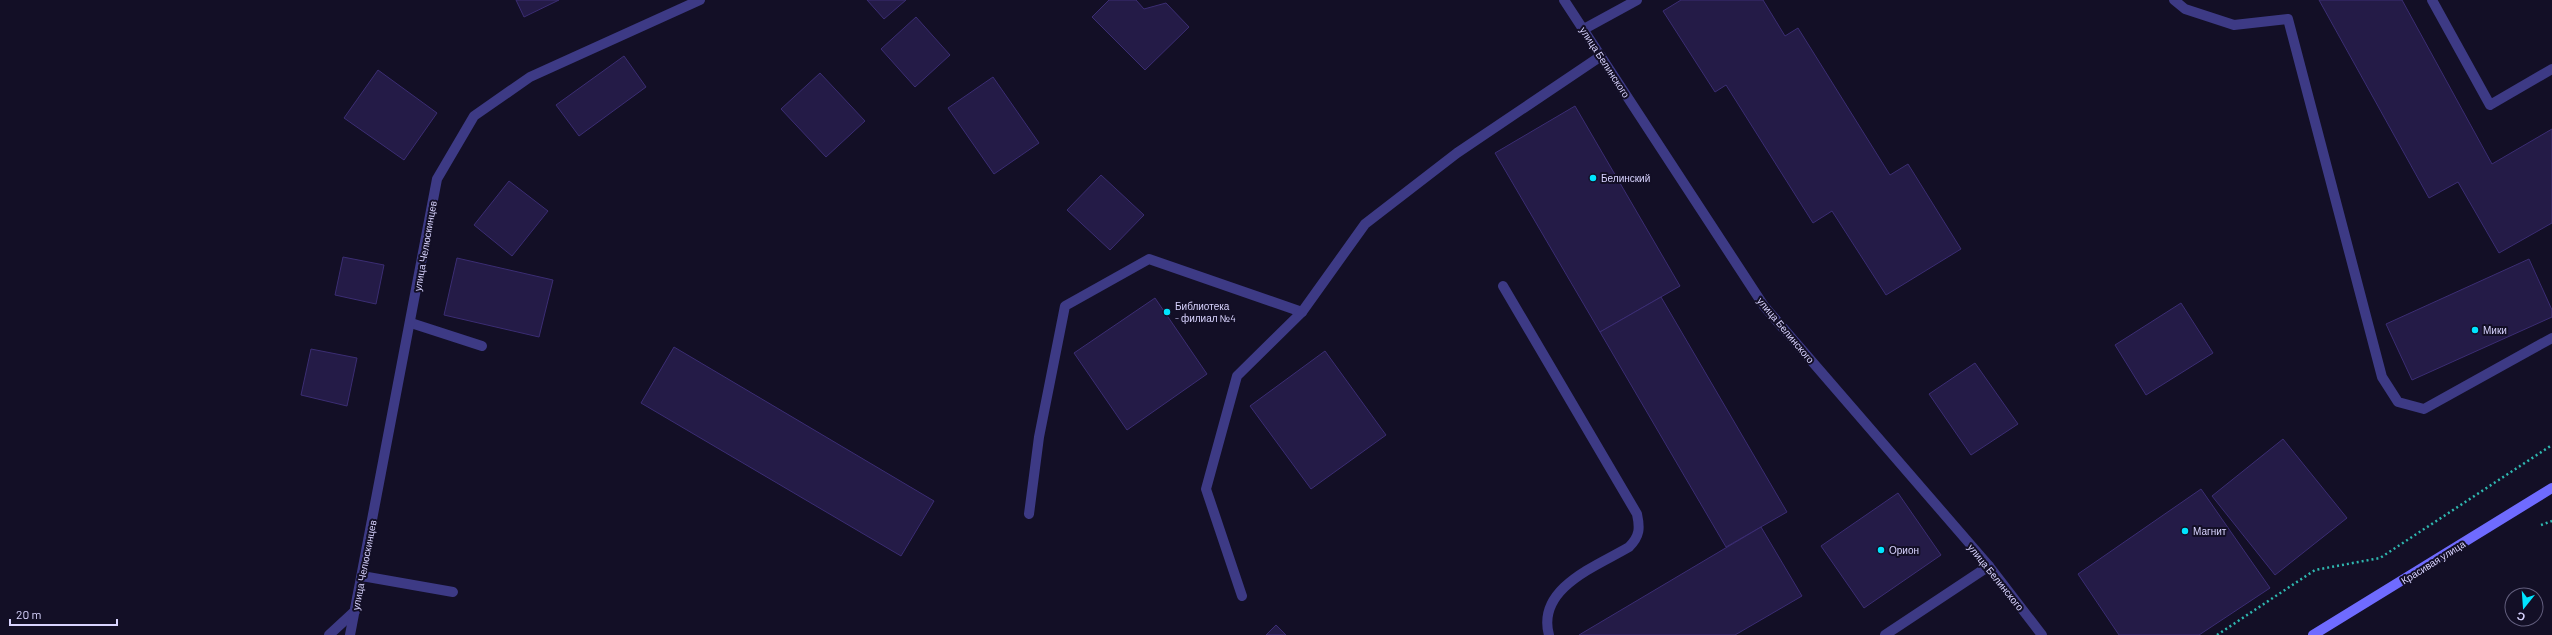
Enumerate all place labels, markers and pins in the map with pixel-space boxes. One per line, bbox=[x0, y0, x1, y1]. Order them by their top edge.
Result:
place label: Белинский bbox=[1601, 172, 1650, 184]
marker: Белинский bbox=[1588, 173, 1598, 183]
place label: Библиотека - филиал №4 bbox=[1175, 300, 1236, 324]
marker: Библиотека - филиал №4 bbox=[1162, 307, 1172, 317]
place label: Мики bbox=[2483, 324, 2507, 336]
marker: Мики bbox=[2470, 325, 2480, 335]
place label: Магнит bbox=[2193, 525, 2227, 537]
marker: Магнит bbox=[2180, 526, 2190, 536]
place label: Орион bbox=[1889, 544, 1919, 556]
marker: Орион bbox=[1876, 545, 1886, 555]

